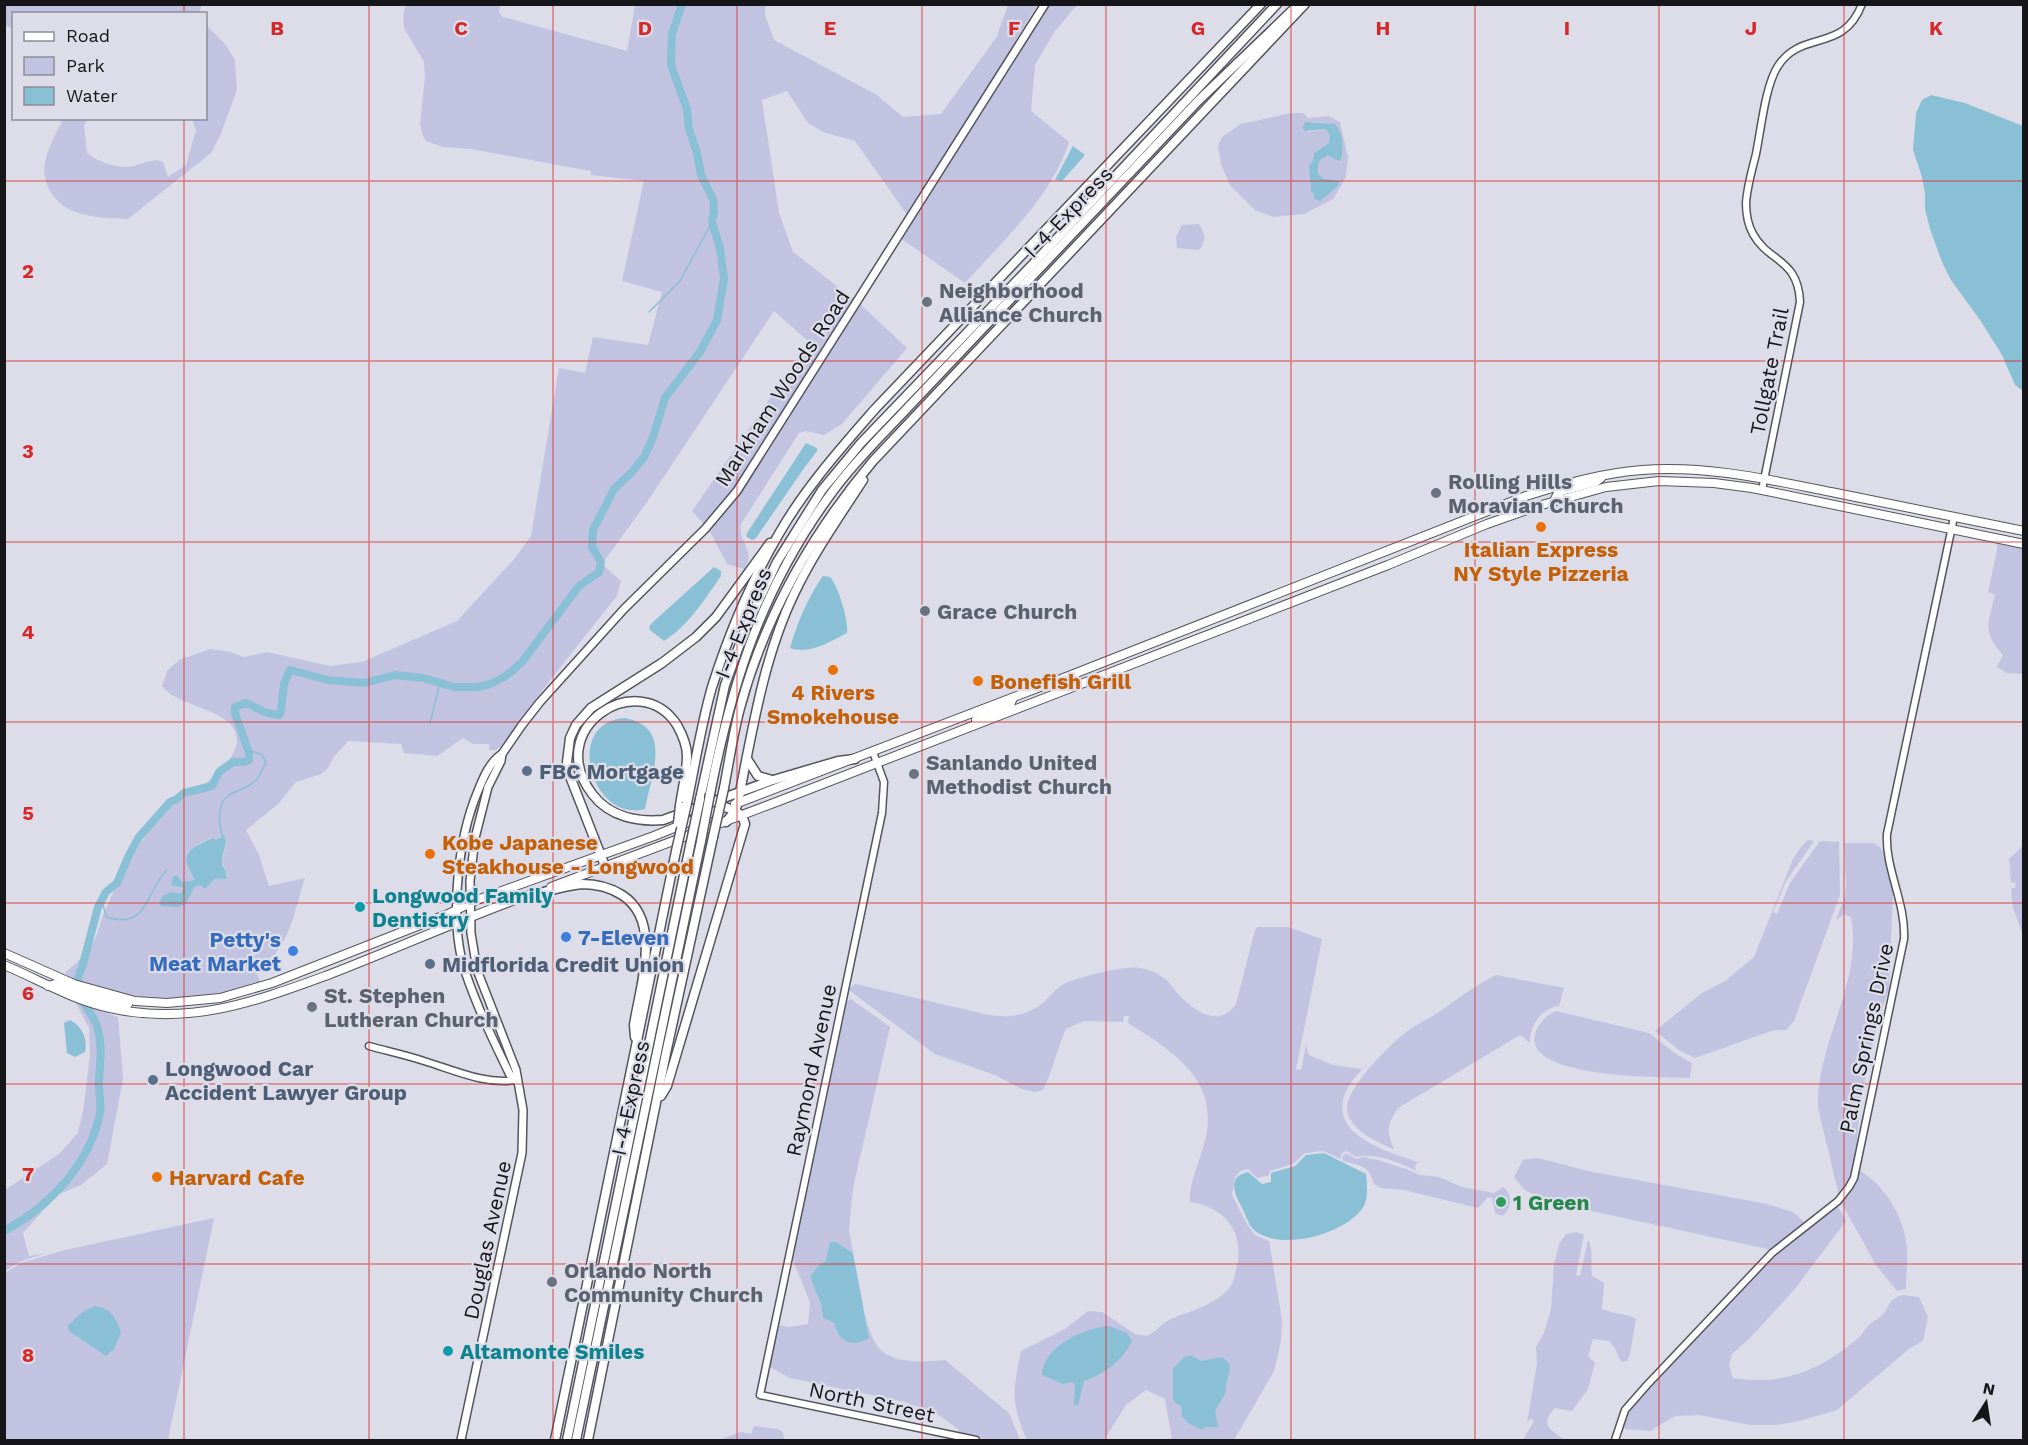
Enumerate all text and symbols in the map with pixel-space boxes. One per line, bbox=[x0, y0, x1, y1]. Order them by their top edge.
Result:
legend bbox=[12, 12, 207, 120]
text: B bbox=[270, 16, 284, 40]
text: C bbox=[454, 16, 468, 40]
text: D bbox=[638, 16, 652, 40]
text: E bbox=[824, 16, 836, 40]
text: F bbox=[1008, 16, 1020, 40]
text: G bbox=[1191, 16, 1205, 40]
text: H bbox=[1376, 16, 1390, 40]
text: I bbox=[1564, 16, 1570, 40]
text: J bbox=[1745, 16, 1757, 40]
text: K bbox=[1929, 16, 1943, 40]
text: Road bbox=[66, 25, 110, 46]
text: Park bbox=[66, 55, 105, 76]
text: Water bbox=[66, 85, 118, 106]
street label: I-4 Express bbox=[1018, 161, 1118, 263]
text: 2 bbox=[22, 259, 34, 283]
place label: Neighborhood Alliance Church bbox=[939, 278, 1102, 327]
street label: Markham Woods Road bbox=[709, 285, 855, 491]
marker: Neighborhood Alliance Church bbox=[920, 295, 934, 309]
street label: Tollgate Trail bbox=[1744, 305, 1794, 437]
text: 3 bbox=[22, 439, 34, 463]
place label: Rolling Hills Moravian Church bbox=[1448, 469, 1623, 518]
marker: Rolling Hills Moravian Church bbox=[1429, 486, 1443, 500]
marker: Italian Express NY Style Pizzeria bbox=[1534, 520, 1548, 534]
place label: Italian Express NY Style Pizzeria bbox=[1453, 537, 1630, 586]
street label: I-4 Express bbox=[709, 564, 777, 682]
place label: Grace Church bbox=[937, 599, 1077, 624]
marker: Grace Church bbox=[918, 604, 932, 618]
text: 4 bbox=[22, 620, 35, 644]
marker: 4 Rivers Smokehouse bbox=[826, 663, 840, 677]
place label: Bonefish Grill bbox=[990, 669, 1131, 694]
marker: Bonefish Grill bbox=[971, 674, 985, 688]
place label: 4 Rivers Smokehouse bbox=[767, 680, 899, 729]
place label: Sanlando United Methodist Church bbox=[926, 750, 1112, 799]
place label: FBC Mortgage bbox=[539, 759, 684, 784]
marker: FBC Mortgage bbox=[520, 764, 534, 778]
marker: Sanlando United Methodist Church bbox=[907, 767, 921, 781]
text: 5 bbox=[22, 801, 34, 825]
place label: Kobe Japanese Steakhouse - Longwood bbox=[442, 830, 694, 879]
marker: Kobe Japanese Steakhouse - Longwood bbox=[423, 847, 437, 861]
place label: Longwood Family Dentistry bbox=[372, 883, 553, 932]
marker: Longwood Family Dentistry bbox=[353, 900, 367, 914]
place label: 7-Eleven bbox=[578, 925, 669, 950]
place label: Petty's Meat Market bbox=[149, 927, 281, 976]
marker: 7-Eleven bbox=[559, 930, 573, 944]
street label: Palm Springs Drive bbox=[1834, 941, 1898, 1135]
marker: Petty's Meat Market bbox=[286, 944, 300, 958]
place label: Midflorida Credit Union bbox=[442, 952, 684, 977]
marker: Midflorida Credit Union bbox=[423, 957, 437, 971]
text: 6 bbox=[22, 981, 34, 1005]
street label: Raymond Avenue bbox=[781, 982, 841, 1158]
place label: St. Stephen Lutheran Church bbox=[324, 983, 498, 1032]
marker: St. Stephen Lutheran Church bbox=[305, 1000, 319, 1014]
street label: I-4 Express bbox=[606, 1038, 654, 1158]
place label: Longwood Car Accident Lawyer Group bbox=[165, 1056, 407, 1105]
marker: Longwood Car Accident Lawyer Group bbox=[146, 1073, 160, 1087]
street label: Douglas Avenue bbox=[458, 1158, 516, 1322]
text: 7 bbox=[22, 1162, 34, 1186]
place label: Harvard Cafe bbox=[169, 1165, 305, 1190]
marker: Harvard Cafe bbox=[150, 1170, 164, 1184]
place label: 1 Green bbox=[1513, 1190, 1589, 1215]
marker: 1 Green bbox=[1494, 1195, 1508, 1209]
place label: Orlando North Community Church bbox=[564, 1258, 763, 1307]
marker: Orlando North Community Church bbox=[545, 1275, 559, 1289]
place label: Altamonte Smiles bbox=[460, 1339, 644, 1364]
text: 8 bbox=[22, 1343, 34, 1367]
marker: Altamonte Smiles bbox=[441, 1344, 455, 1358]
north arrow bbox=[1956, 1373, 2016, 1433]
street label: North Street bbox=[807, 1376, 937, 1428]
text: N bbox=[1981, 1378, 1997, 1399]

